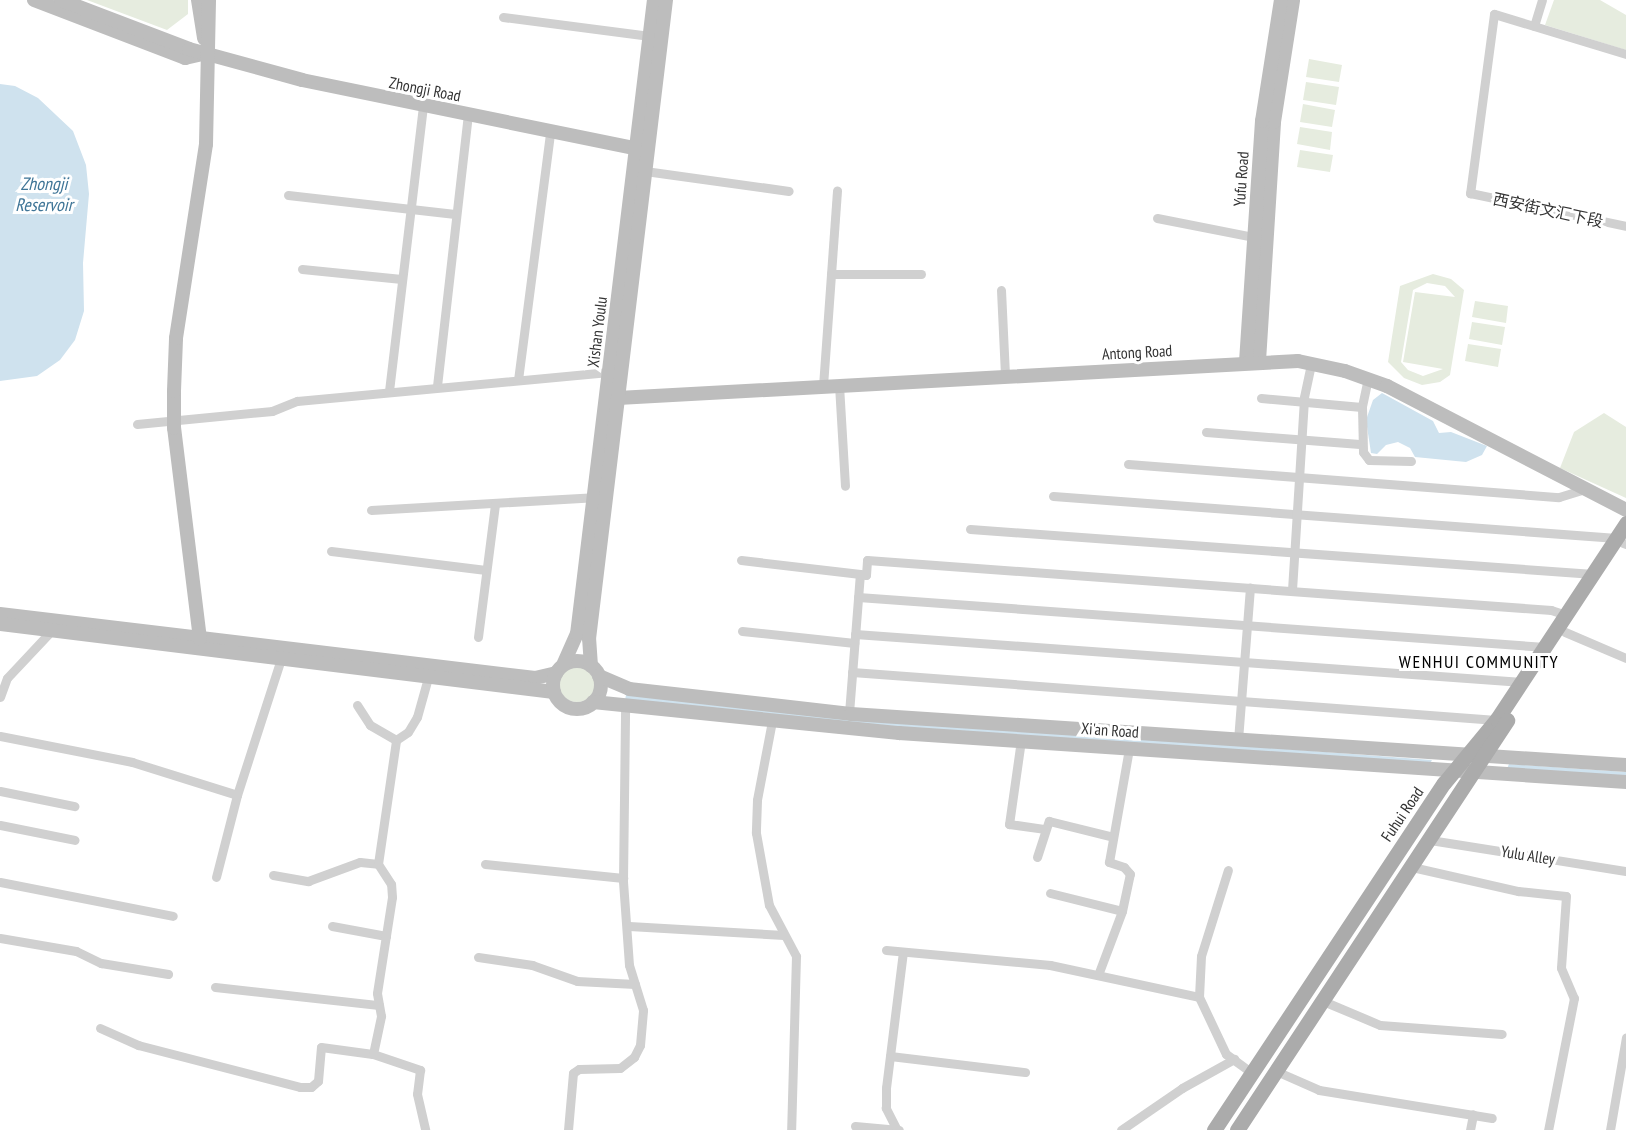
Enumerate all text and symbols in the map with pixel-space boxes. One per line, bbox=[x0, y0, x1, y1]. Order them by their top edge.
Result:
street label: Zhongji Road bbox=[388, 73, 462, 105]
street label: Yufu Road bbox=[1230, 151, 1252, 207]
water label: Zhongji Reservoir bbox=[15, 174, 73, 216]
street label: 西安街文汇下段 bbox=[1491, 189, 1605, 231]
street label: Xishan Youlu bbox=[583, 295, 611, 369]
street label: Antong Road bbox=[1101, 341, 1173, 363]
district label: WENHUI COMMUNITY bbox=[1399, 651, 1559, 673]
street label: Xi'an Road bbox=[1081, 718, 1139, 742]
street label: Fuhui Road bbox=[1377, 783, 1427, 845]
street label: Yulu Alley bbox=[1499, 841, 1557, 869]

